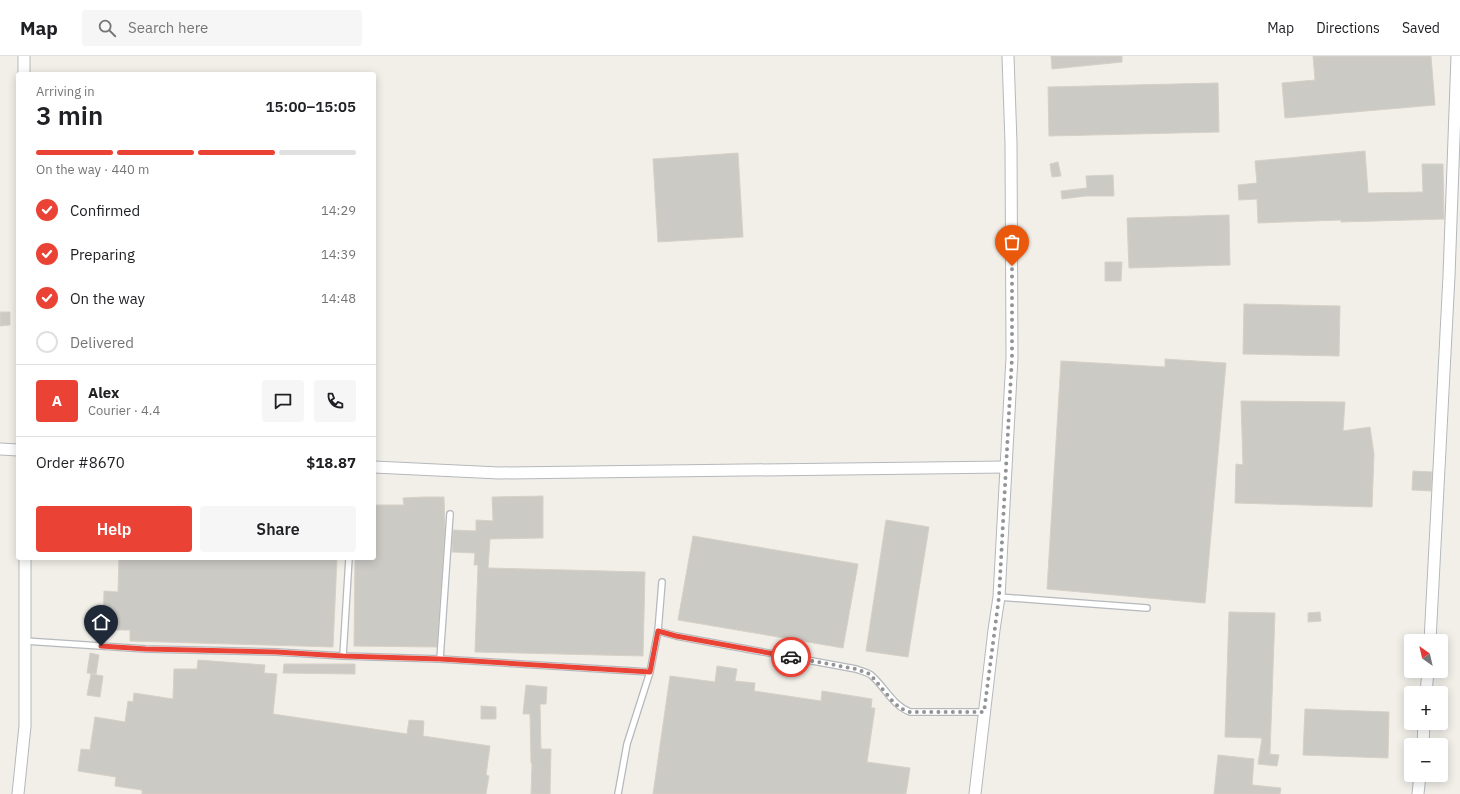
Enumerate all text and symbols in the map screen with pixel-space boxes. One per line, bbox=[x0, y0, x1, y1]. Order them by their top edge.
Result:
search box bbox=[82, 10, 362, 46]
text: Map bbox=[20, 16, 58, 40]
icon: search bbox=[96, 17, 118, 39]
text: Search here bbox=[128, 18, 208, 37]
text: Map bbox=[1267, 19, 1294, 37]
text: Directions bbox=[1316, 19, 1380, 37]
text: Saved bbox=[1402, 19, 1440, 37]
text: Arriving in bbox=[36, 83, 95, 100]
text: 15:00–15:05 bbox=[266, 97, 356, 116]
text: 3 min bbox=[36, 98, 103, 132]
text: On the way · 440 m bbox=[36, 161, 149, 178]
icon: check bbox=[36, 199, 58, 221]
text: Confirmed bbox=[70, 201, 140, 220]
text: 14:29 bbox=[321, 202, 356, 219]
pin bbox=[995, 225, 1029, 266]
icon: bag bbox=[1001, 231, 1023, 253]
icon: check bbox=[36, 243, 58, 265]
text: Preparing bbox=[70, 245, 135, 264]
text: 14:39 bbox=[321, 246, 356, 263]
icon: check bbox=[36, 287, 58, 309]
text: On the way bbox=[70, 289, 145, 308]
text: 14:48 bbox=[321, 290, 356, 307]
text: Delivered bbox=[70, 333, 134, 352]
button: chat bbox=[262, 380, 304, 422]
button: phone bbox=[314, 380, 356, 422]
text: Alex bbox=[88, 383, 119, 402]
text: A bbox=[52, 391, 62, 410]
text: Courier · 4.4 bbox=[88, 402, 160, 419]
text: Order #8670 bbox=[36, 453, 125, 472]
text: $18.87 bbox=[306, 453, 356, 472]
button: Help bbox=[36, 506, 192, 552]
button: Share bbox=[200, 506, 356, 552]
pin bbox=[84, 605, 118, 646]
icon: home bbox=[90, 611, 112, 633]
north arrow bbox=[1404, 634, 1448, 678]
map controls bbox=[1404, 634, 1448, 782]
courier bbox=[771, 637, 811, 677]
icon: car bbox=[780, 646, 802, 668]
button: + bbox=[1404, 686, 1448, 730]
button: − bbox=[1404, 738, 1448, 782]

